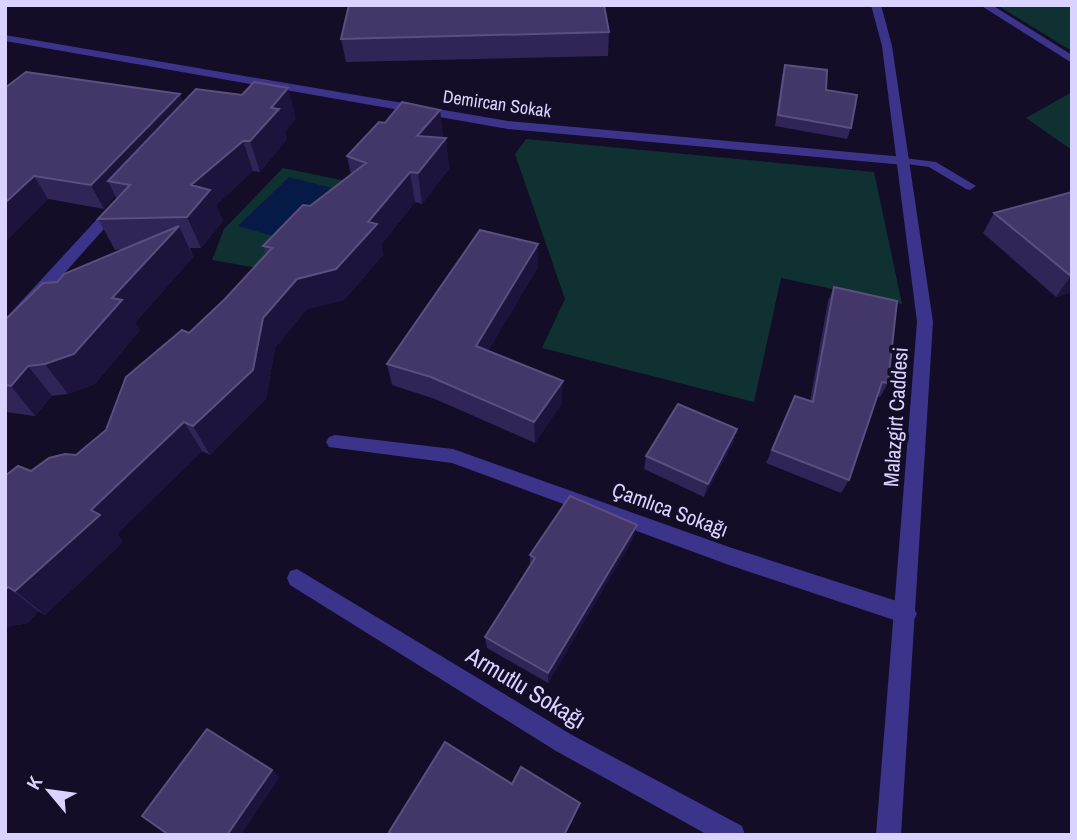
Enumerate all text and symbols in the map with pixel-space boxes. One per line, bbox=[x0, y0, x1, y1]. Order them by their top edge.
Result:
street label: Demircan Sokak bbox=[441, 84, 553, 124]
street label: Malazgirt Caddesi bbox=[876, 346, 915, 488]
street label: Çamlıca Sokağı bbox=[608, 475, 732, 544]
street label: Armutlu Sokağı bbox=[460, 638, 592, 736]
north arrow bbox=[14, 756, 84, 826]
text: K bbox=[20, 771, 49, 794]

